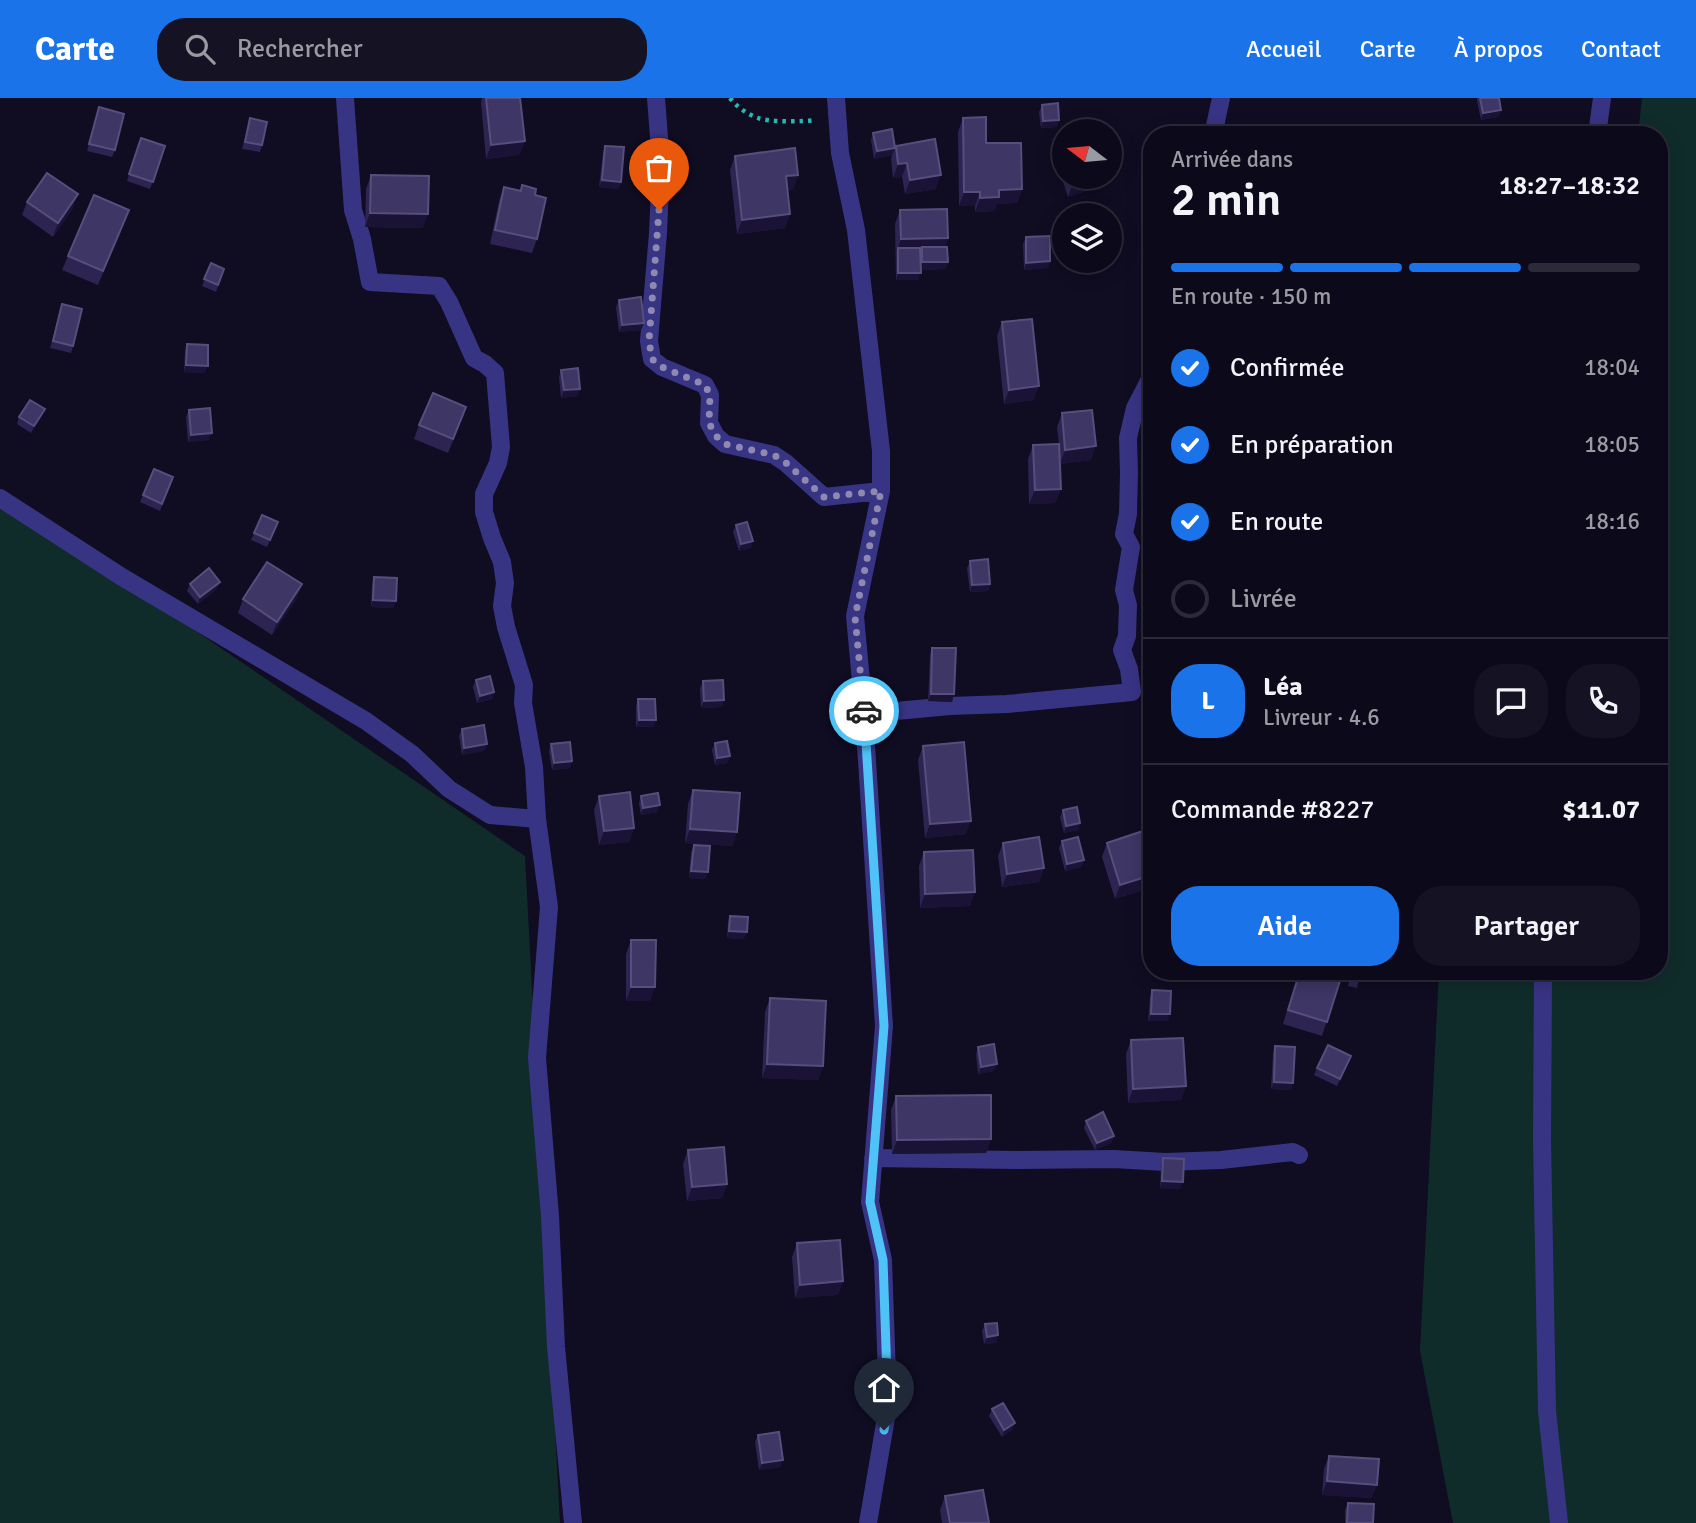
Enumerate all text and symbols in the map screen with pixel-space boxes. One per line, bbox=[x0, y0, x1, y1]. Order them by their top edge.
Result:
search box bbox=[157, 18, 647, 81]
text: Carte bbox=[35, 29, 115, 70]
icon: search bbox=[181, 30, 219, 68]
text: Rechercher bbox=[237, 33, 363, 65]
text: Accueil bbox=[1246, 34, 1322, 64]
text: Carte bbox=[1360, 34, 1416, 64]
text: À propos bbox=[1454, 34, 1543, 64]
text: Contact bbox=[1581, 34, 1661, 64]
north arrow bbox=[1052, 119, 1122, 189]
map controls bbox=[1052, 119, 1122, 273]
pin bbox=[629, 138, 689, 210]
text: Arrivée dans bbox=[1171, 145, 1293, 174]
icon: bag bbox=[640, 149, 678, 187]
text: 18:27–18:32 bbox=[1499, 170, 1640, 202]
text: 2 min bbox=[1171, 172, 1281, 228]
button: layers bbox=[1052, 203, 1122, 273]
text: En route · 150 m bbox=[1171, 282, 1331, 311]
icon: check bbox=[1171, 349, 1209, 387]
text: Confirmée bbox=[1230, 352, 1345, 384]
text: 18:04 bbox=[1584, 353, 1640, 382]
icon: check bbox=[1171, 426, 1209, 464]
text: En préparation bbox=[1230, 429, 1394, 461]
text: 18:05 bbox=[1584, 430, 1640, 459]
icon: check bbox=[1171, 503, 1209, 541]
text: En route bbox=[1230, 506, 1323, 538]
text: 18:16 bbox=[1584, 507, 1640, 536]
text: Livrée bbox=[1230, 583, 1297, 615]
button: chat bbox=[1474, 664, 1548, 738]
button: phone bbox=[1566, 664, 1640, 738]
text: Léa bbox=[1263, 671, 1303, 703]
courier bbox=[829, 676, 899, 746]
text: L bbox=[1201, 685, 1215, 717]
icon: car bbox=[845, 692, 883, 730]
text: Livreur · 4.6 bbox=[1263, 703, 1380, 732]
text: Commande #8227 bbox=[1171, 794, 1374, 826]
text: $11.07 bbox=[1562, 794, 1640, 826]
button: Aide bbox=[1171, 886, 1399, 966]
button: Partager bbox=[1413, 886, 1640, 966]
pin bbox=[854, 1358, 914, 1430]
icon: home bbox=[865, 1369, 903, 1407]

